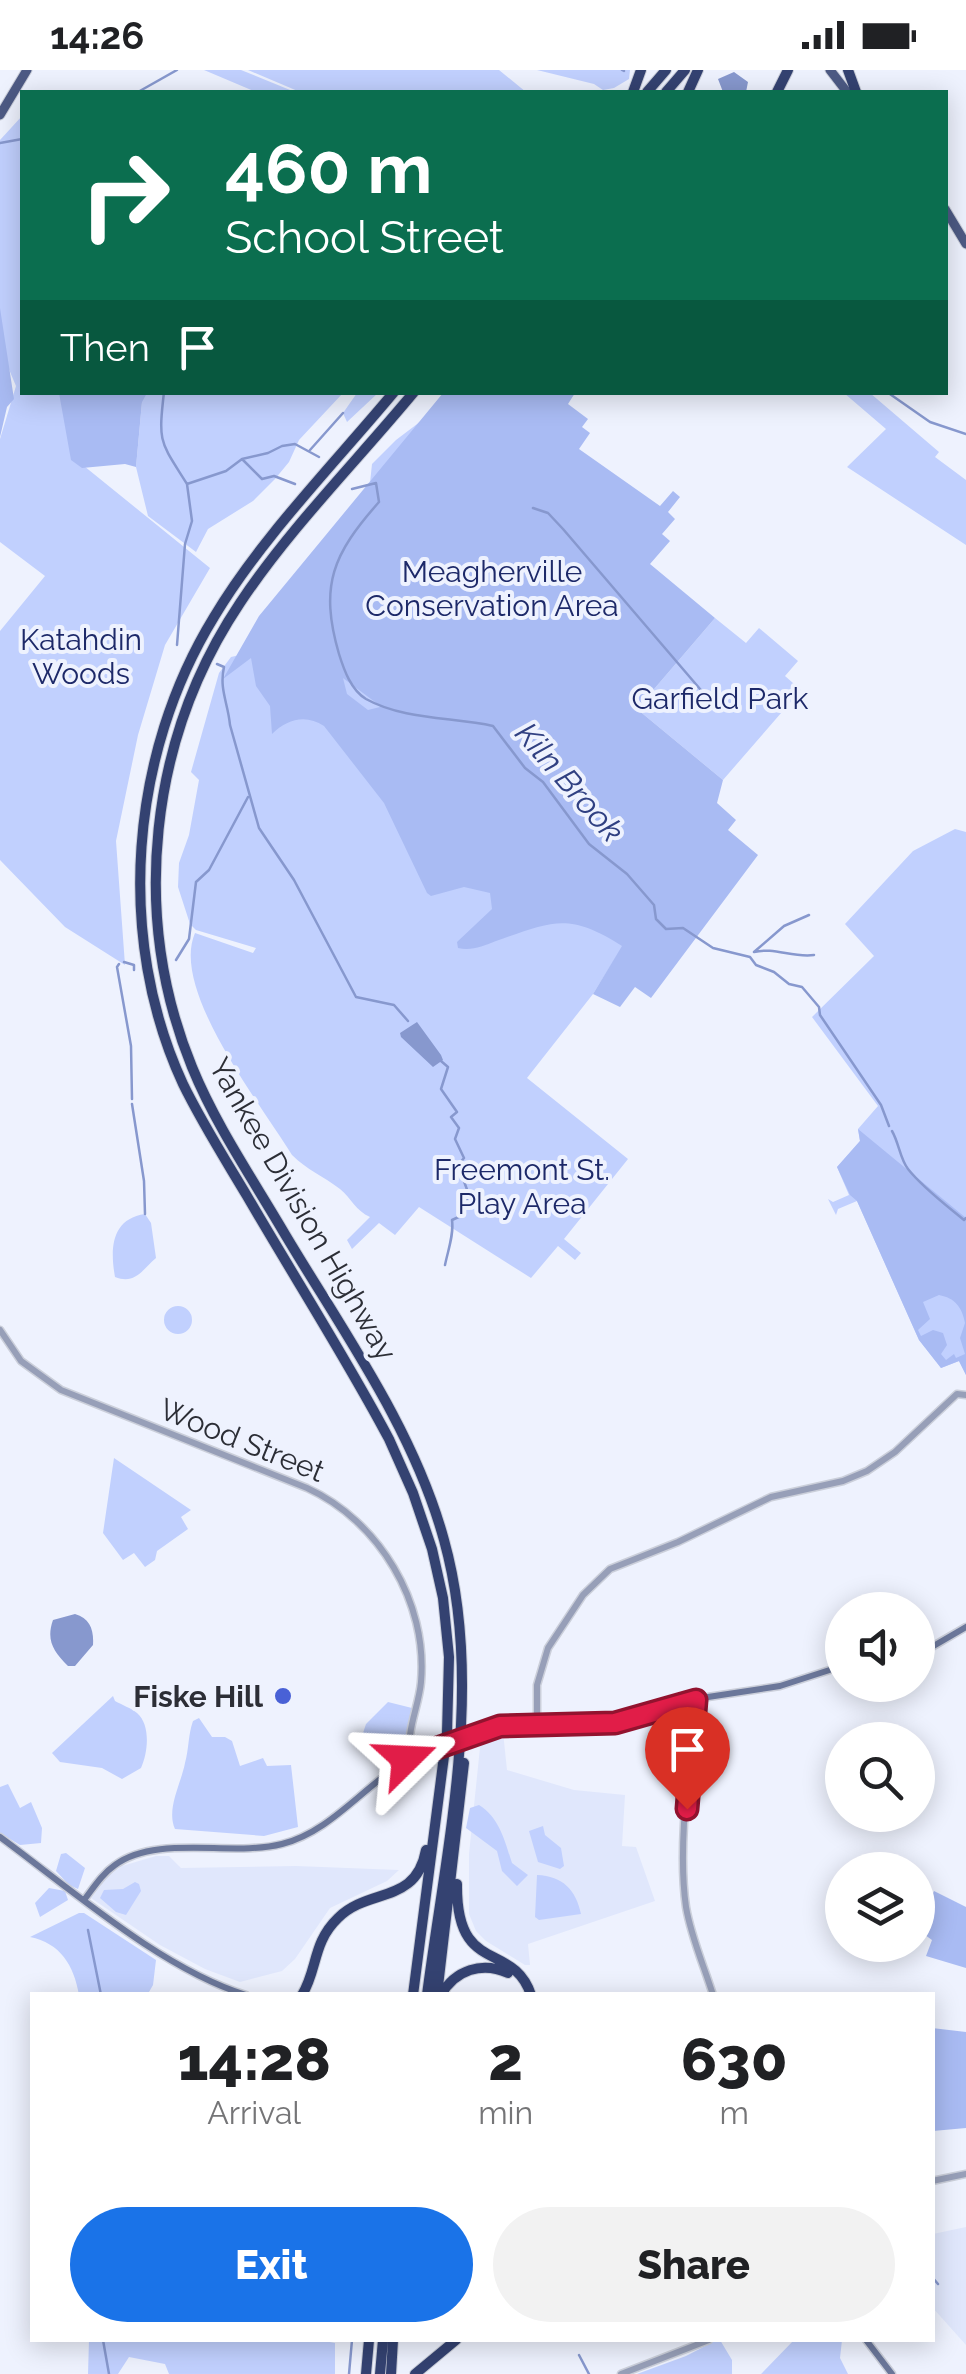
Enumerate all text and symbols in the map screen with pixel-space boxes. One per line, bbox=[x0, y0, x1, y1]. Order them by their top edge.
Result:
text: 14:26 bbox=[50, 13, 144, 58]
text: 460 m bbox=[225, 127, 432, 209]
icon: right bbox=[60, 130, 190, 260]
text: School Street bbox=[225, 211, 504, 264]
icon: arrive bbox=[170, 320, 225, 375]
text: Then bbox=[60, 325, 150, 370]
park label: Meagherville Conservation Area bbox=[365, 554, 619, 623]
park label: Katahdin Woods bbox=[20, 622, 142, 691]
park label: Garfield Park bbox=[632, 681, 809, 716]
water label: Kiln Brook bbox=[508, 715, 632, 849]
street label: Yankee Division Highway bbox=[202, 1051, 404, 1367]
park label: Freemont St. Play Area bbox=[434, 1152, 610, 1221]
street label: Wood Street bbox=[155, 1391, 329, 1489]
map controls bbox=[825, 1592, 935, 1962]
button: sound bbox=[825, 1592, 935, 1702]
place label: Fiske Hill bbox=[133, 1679, 263, 1714]
marker: Fiske Hill bbox=[272, 1685, 294, 1707]
position arrow bbox=[354, 1707, 458, 1811]
pin bbox=[645, 1707, 730, 1810]
icon: arrive bbox=[660, 1722, 715, 1777]
button: search bbox=[825, 1722, 935, 1832]
button: layers bbox=[825, 1852, 935, 1962]
text: 14:28 bbox=[177, 2024, 331, 2094]
text: 2 bbox=[488, 2024, 523, 2094]
text: 630 bbox=[681, 2024, 788, 2094]
text: Arrival bbox=[207, 2094, 301, 2131]
text: min bbox=[478, 2094, 533, 2131]
text: m bbox=[719, 2094, 749, 2131]
button: Exit bbox=[70, 2207, 473, 2322]
button: Share bbox=[493, 2207, 895, 2322]

